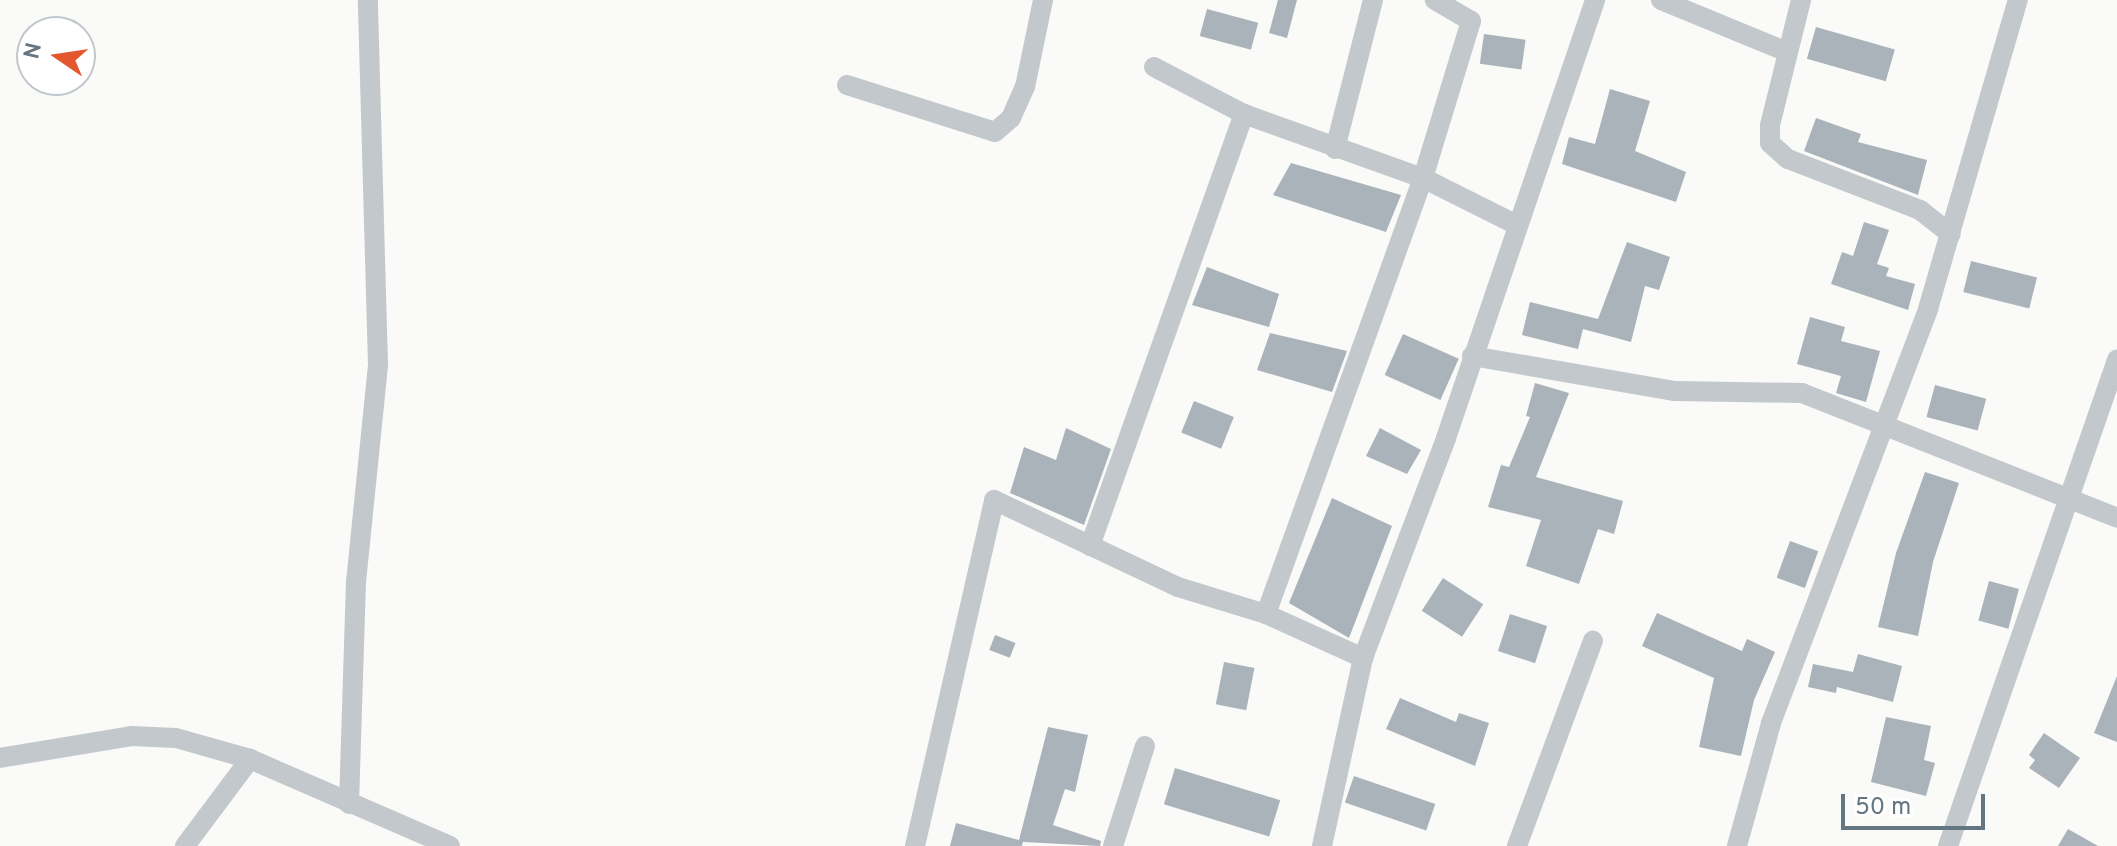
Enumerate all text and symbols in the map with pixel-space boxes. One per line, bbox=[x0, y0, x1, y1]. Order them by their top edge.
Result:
north arrow bbox=[16, 16, 96, 96]
text: N bbox=[19, 40, 49, 62]
scale bar bbox=[1845, 778, 1989, 828]
text: 50 m bbox=[1855, 793, 1911, 823]

